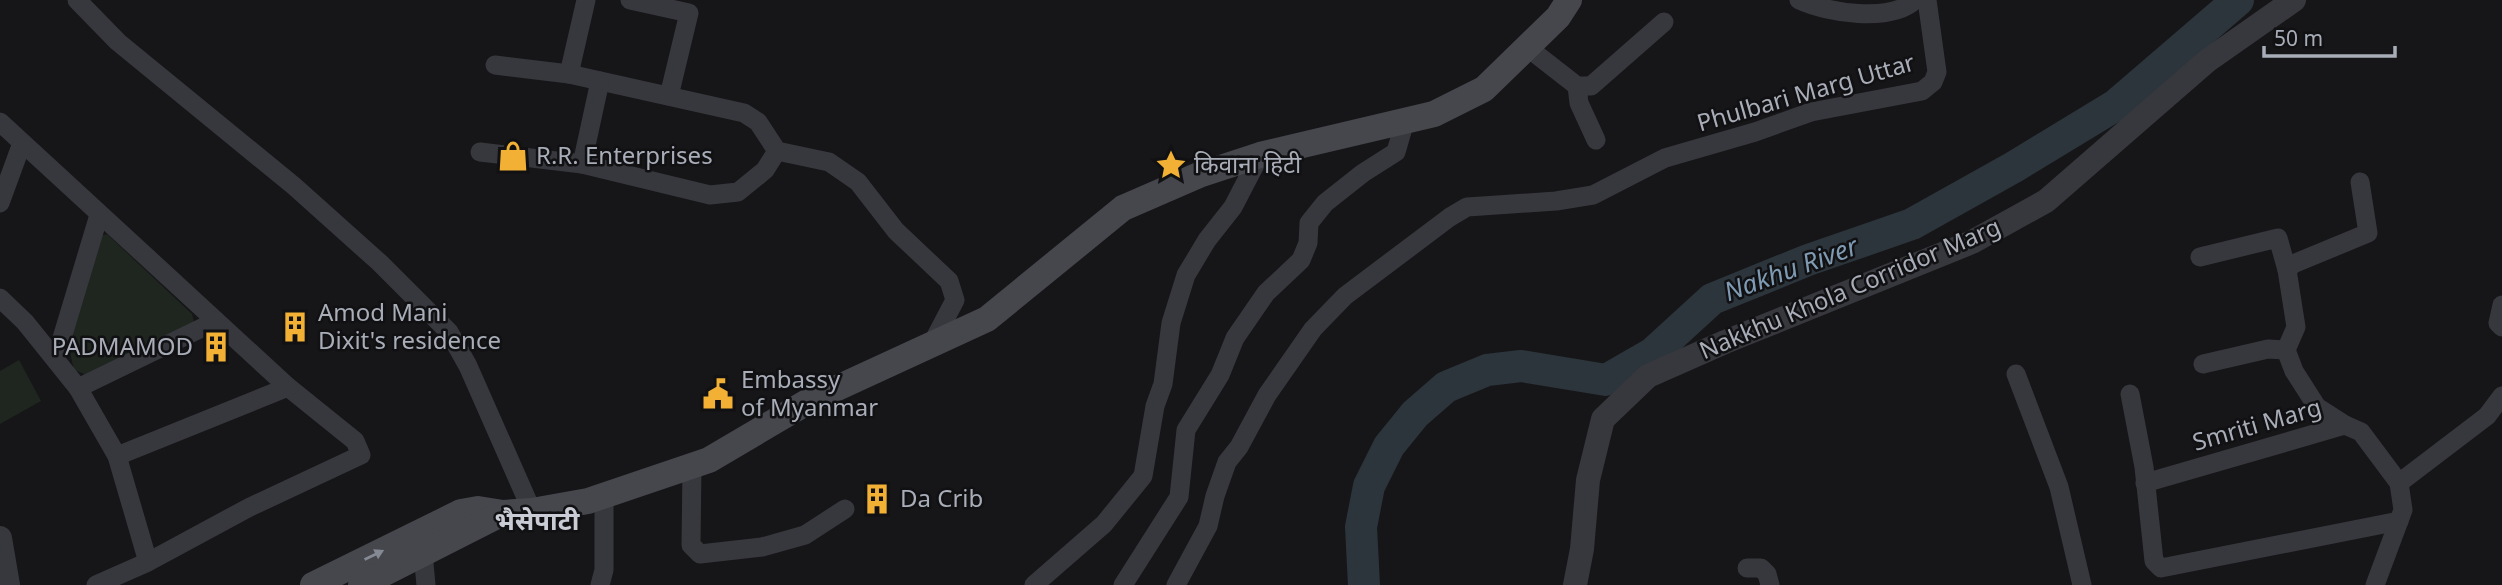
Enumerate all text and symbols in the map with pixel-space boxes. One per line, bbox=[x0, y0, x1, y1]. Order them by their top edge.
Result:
scale bar bbox=[2264, 14, 2395, 58]
text: 50 m bbox=[2274, 24, 2323, 52]
street label: Phulbari Marg Uttar bbox=[1693, 45, 1918, 138]
place label: R.R. Enterprises bbox=[536, 138, 713, 171]
shop icon: R.R. Enterprises bbox=[496, 139, 530, 173]
place label: किवाना हिटी bbox=[1194, 147, 1302, 180]
place icon: किवाना हिटी bbox=[1154, 148, 1188, 182]
street label: Nakkhu Khola Corridor Marg bbox=[1694, 209, 2005, 366]
water label: Nakhu River bbox=[1719, 227, 1864, 309]
place label: Amod Mani Dixit's residence bbox=[318, 295, 501, 356]
building icon: Amod Mani Dixit's residence bbox=[278, 310, 312, 344]
place label: PADMAMOD bbox=[52, 329, 193, 362]
building icon: PADMAMOD bbox=[199, 330, 233, 364]
place label: Embassy of Myanmar bbox=[741, 362, 878, 423]
public building icon: Embassy of Myanmar bbox=[701, 377, 735, 411]
street label: Smriti Marg bbox=[2188, 389, 2325, 458]
place label: Da Crib bbox=[900, 481, 983, 514]
building icon: Da Crib bbox=[860, 482, 894, 516]
district label: भैसेपाटी bbox=[495, 502, 581, 538]
one-way arrow bbox=[364, 549, 384, 561]

